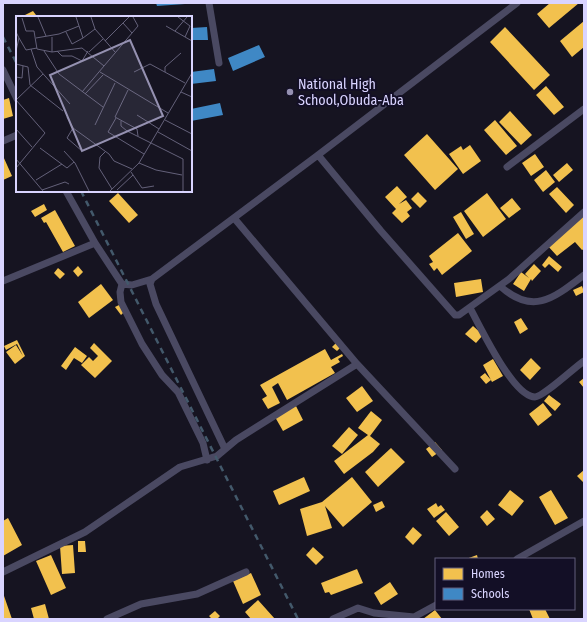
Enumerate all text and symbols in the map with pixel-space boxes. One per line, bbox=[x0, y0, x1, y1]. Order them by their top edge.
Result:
inset map bbox=[16, 16, 192, 192]
place label: National High School,Obuda-Aba bbox=[298, 76, 404, 109]
marker: National High School,Obuda-Aba bbox=[285, 87, 295, 97]
legend bbox=[435, 558, 575, 610]
text: Homes bbox=[471, 567, 505, 581]
text: Schools bbox=[471, 587, 509, 601]

